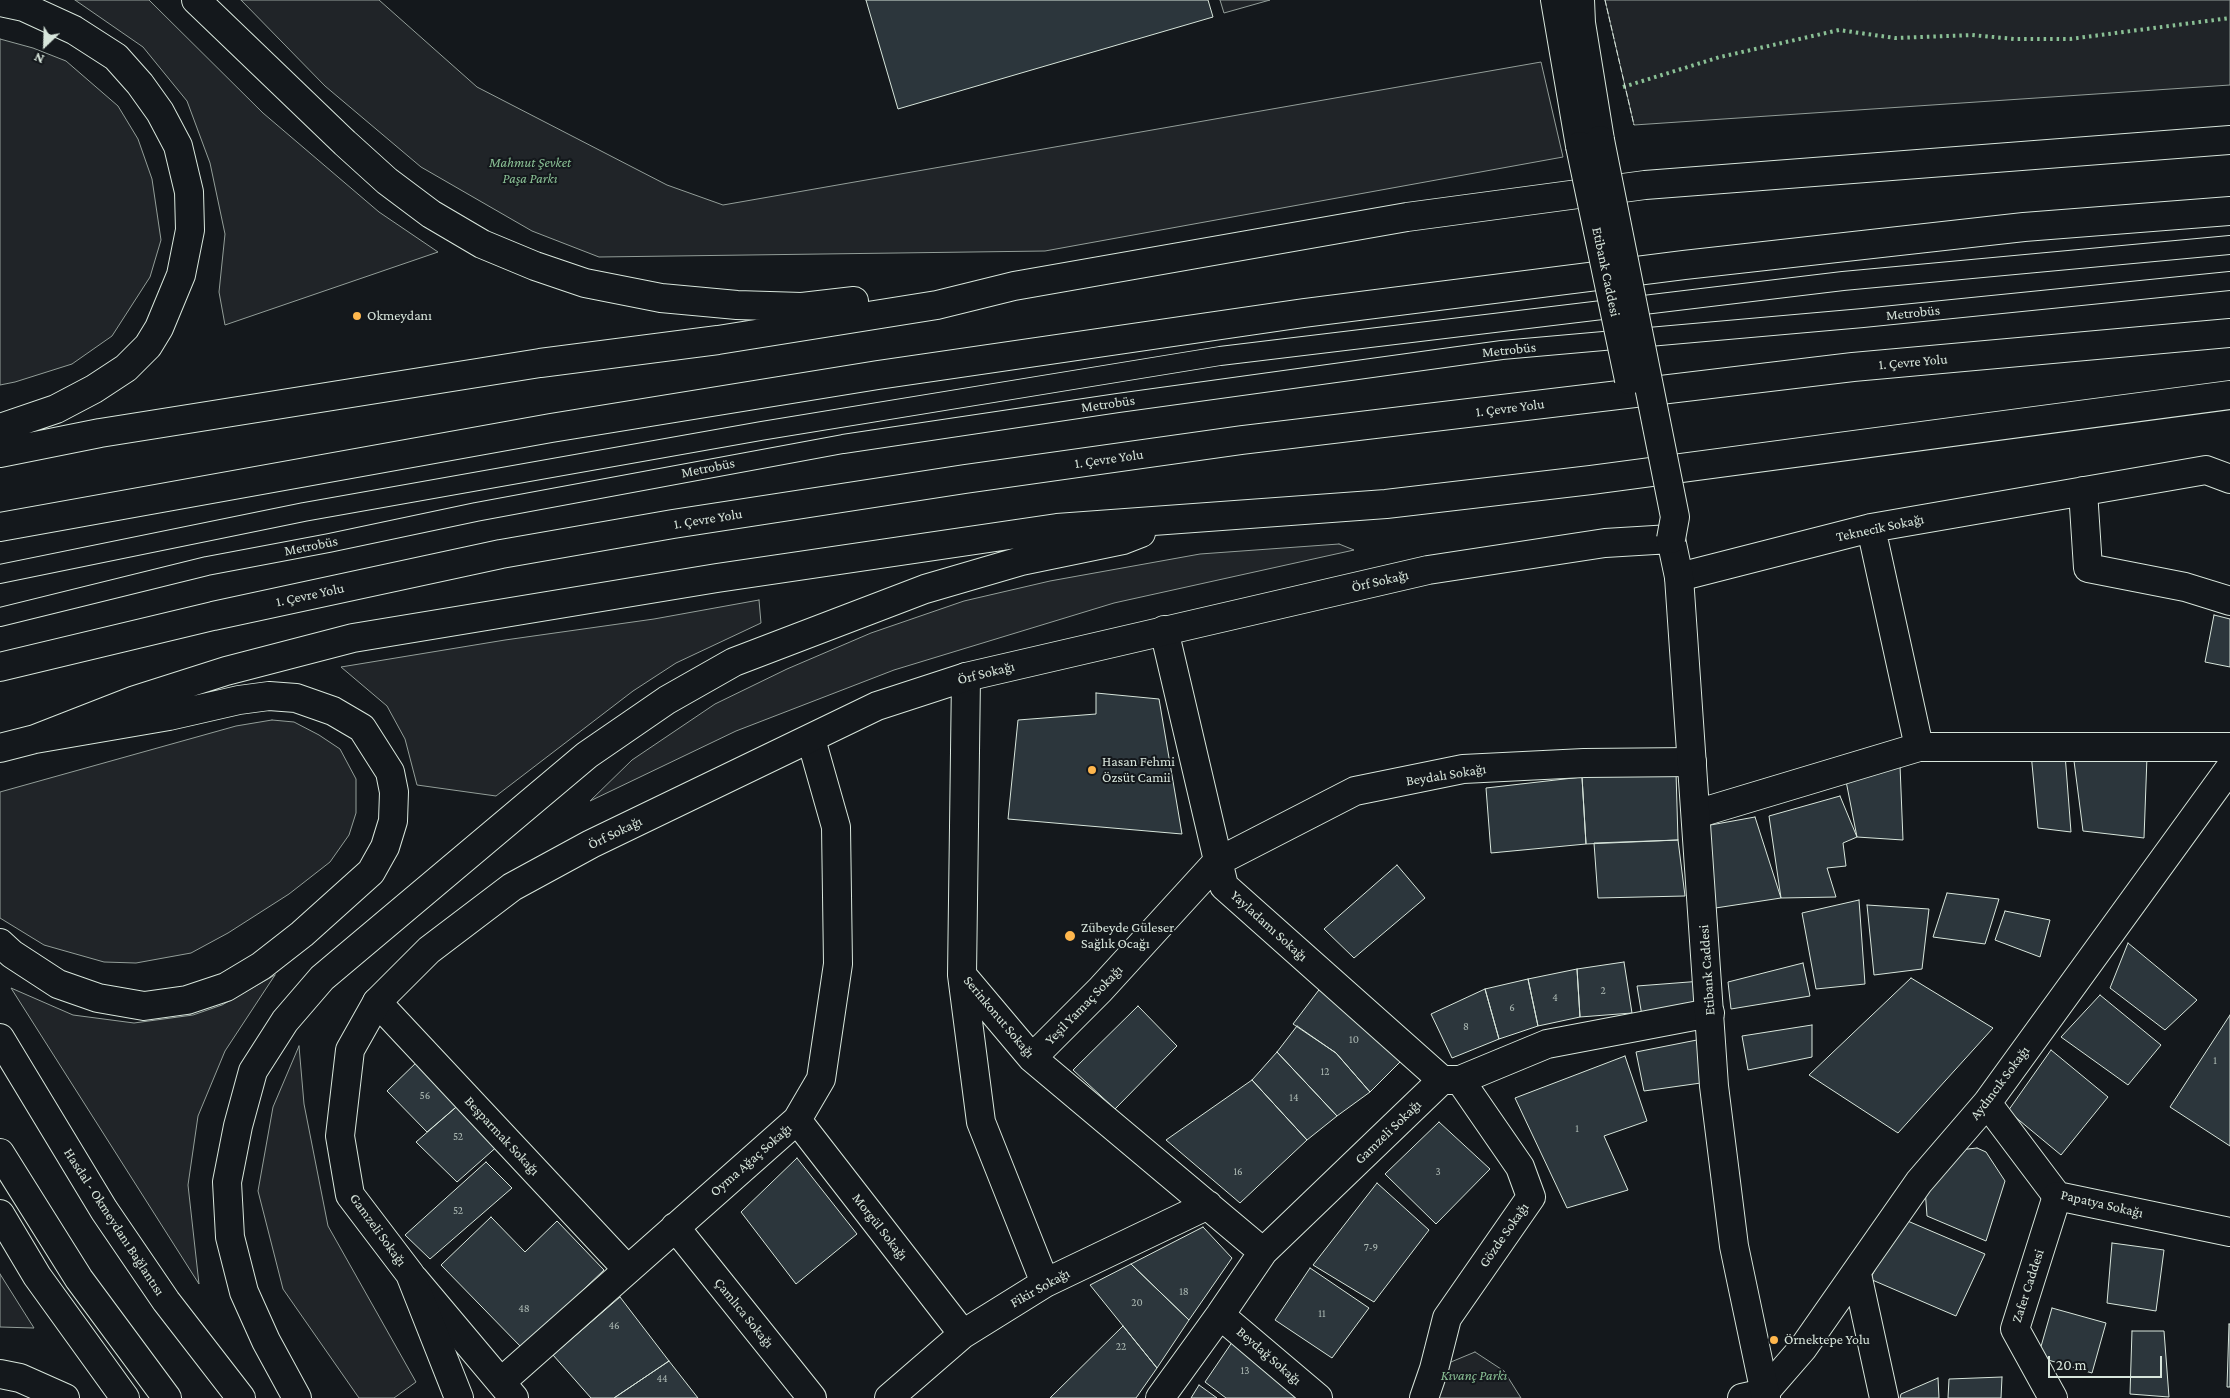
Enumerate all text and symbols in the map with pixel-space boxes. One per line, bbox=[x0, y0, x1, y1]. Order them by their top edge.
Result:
north arrow bbox=[20, 20, 70, 70]
text: N bbox=[31, 49, 47, 68]
park label: Mahmut Şevket Paşa Parkı bbox=[489, 155, 571, 188]
street label: Etibank Caddesi bbox=[1588, 226, 1624, 318]
street label: Metrobüs bbox=[1885, 302, 1941, 324]
place label: Okmeydanı bbox=[367, 308, 432, 324]
marker: Okmeydanı bbox=[351, 310, 363, 322]
street label: Metrobüs bbox=[1481, 339, 1537, 361]
street label: 1. Çevre Yolu bbox=[1878, 351, 1948, 373]
street label: Metrobüs bbox=[1080, 392, 1136, 416]
street label: 1. Çevre Yolu bbox=[1475, 395, 1545, 421]
street label: 1. Çevre Yolu bbox=[1074, 446, 1144, 472]
street label: Metrobüs bbox=[680, 455, 736, 481]
street label: 1. Çevre Yolu bbox=[673, 505, 743, 533]
street label: Teknecik Sokağı bbox=[1835, 510, 1925, 546]
street label: Metrobüs bbox=[283, 533, 339, 559]
street label: Örf Sokağı bbox=[1350, 566, 1410, 596]
street label: 1. Çevre Yolu bbox=[274, 580, 346, 610]
street label: Örf Sokağı bbox=[956, 658, 1016, 688]
place label: Hasan Fehmi Özsüt Camii bbox=[1102, 754, 1175, 786]
street label: Beydalı Sokağı bbox=[1405, 760, 1487, 790]
marker: Hasan Fehmi Özsüt Camii bbox=[1086, 764, 1098, 776]
street label: Örf Sokağı bbox=[585, 813, 645, 853]
street label: Yayladamı Sokağı bbox=[1227, 887, 1311, 965]
place label: Zübeyde Güleser Sağlık Ocağı bbox=[1081, 920, 1174, 952]
street label: Etibank Caddesi bbox=[1695, 924, 1719, 1016]
marker: Zübeyde Güleser Sağlık Ocağı bbox=[1063, 929, 1077, 943]
street label: Yeşil Yamaç Sokağı bbox=[1042, 962, 1126, 1048]
street label: Serinkonut Sokağı bbox=[960, 973, 1038, 1061]
house number: 2 bbox=[1600, 984, 1606, 998]
house number: 4 bbox=[1552, 991, 1558, 1005]
house number: 6 bbox=[1509, 1001, 1515, 1015]
house number: 8 bbox=[1463, 1020, 1469, 1034]
house number: 10 bbox=[1349, 1033, 1359, 1047]
street label: Aydıncık Sokağı bbox=[1967, 1043, 2033, 1123]
house number: 1 bbox=[2213, 1054, 2217, 1068]
house number: 12 bbox=[1321, 1065, 1329, 1079]
house number: 56 bbox=[420, 1089, 430, 1103]
house number: 14 bbox=[1289, 1091, 1299, 1105]
street label: Beşparmak Sokağı bbox=[461, 1093, 543, 1179]
street label: Gamzeli Sokağı bbox=[1351, 1096, 1425, 1168]
street label: Oyma Ağaç Sokağı bbox=[707, 1120, 795, 1200]
house number: 1 bbox=[1575, 1122, 1579, 1136]
house number: 52 bbox=[453, 1130, 463, 1144]
street label: Hasdal - Okmeydanı Bağlantısı bbox=[60, 1145, 168, 1299]
house number: 16 bbox=[1233, 1165, 1243, 1179]
house number: 3 bbox=[1435, 1165, 1441, 1179]
street label: Papatya Sokağı bbox=[2059, 1186, 2145, 1222]
street label: Gamzeli Sokağı bbox=[346, 1190, 410, 1270]
street label: Morgül Sokağı bbox=[849, 1190, 911, 1264]
street label: Gözde Sokağı bbox=[1476, 1200, 1532, 1270]
house number: 52 bbox=[453, 1204, 463, 1218]
house number: 7-9 bbox=[1364, 1241, 1378, 1255]
street label: Zafer Caddesi bbox=[2008, 1247, 2048, 1325]
street label: Fikir Sokağı bbox=[1007, 1265, 1073, 1311]
street label: Çamlıca Sokağı bbox=[711, 1275, 777, 1351]
house number: 18 bbox=[1179, 1285, 1189, 1299]
house number: 20 bbox=[1131, 1296, 1143, 1310]
house number: 48 bbox=[518, 1302, 530, 1316]
house number: 11 bbox=[1318, 1307, 1326, 1321]
house number: 46 bbox=[608, 1319, 620, 1333]
street label: Beydağ Sokağı bbox=[1233, 1323, 1305, 1389]
place label: Örnektepe Yolu bbox=[1784, 1332, 1870, 1348]
marker: Örnektepe Yolu bbox=[1768, 1334, 1780, 1346]
house number: 22 bbox=[1116, 1340, 1126, 1354]
scale bar bbox=[2050, 1346, 2164, 1378]
text: 20 m bbox=[2056, 1357, 2087, 1373]
house number: 13 bbox=[1241, 1364, 1249, 1378]
park label: Kıvanç Parkı bbox=[1441, 1368, 1507, 1384]
house number: 44 bbox=[656, 1372, 668, 1386]

